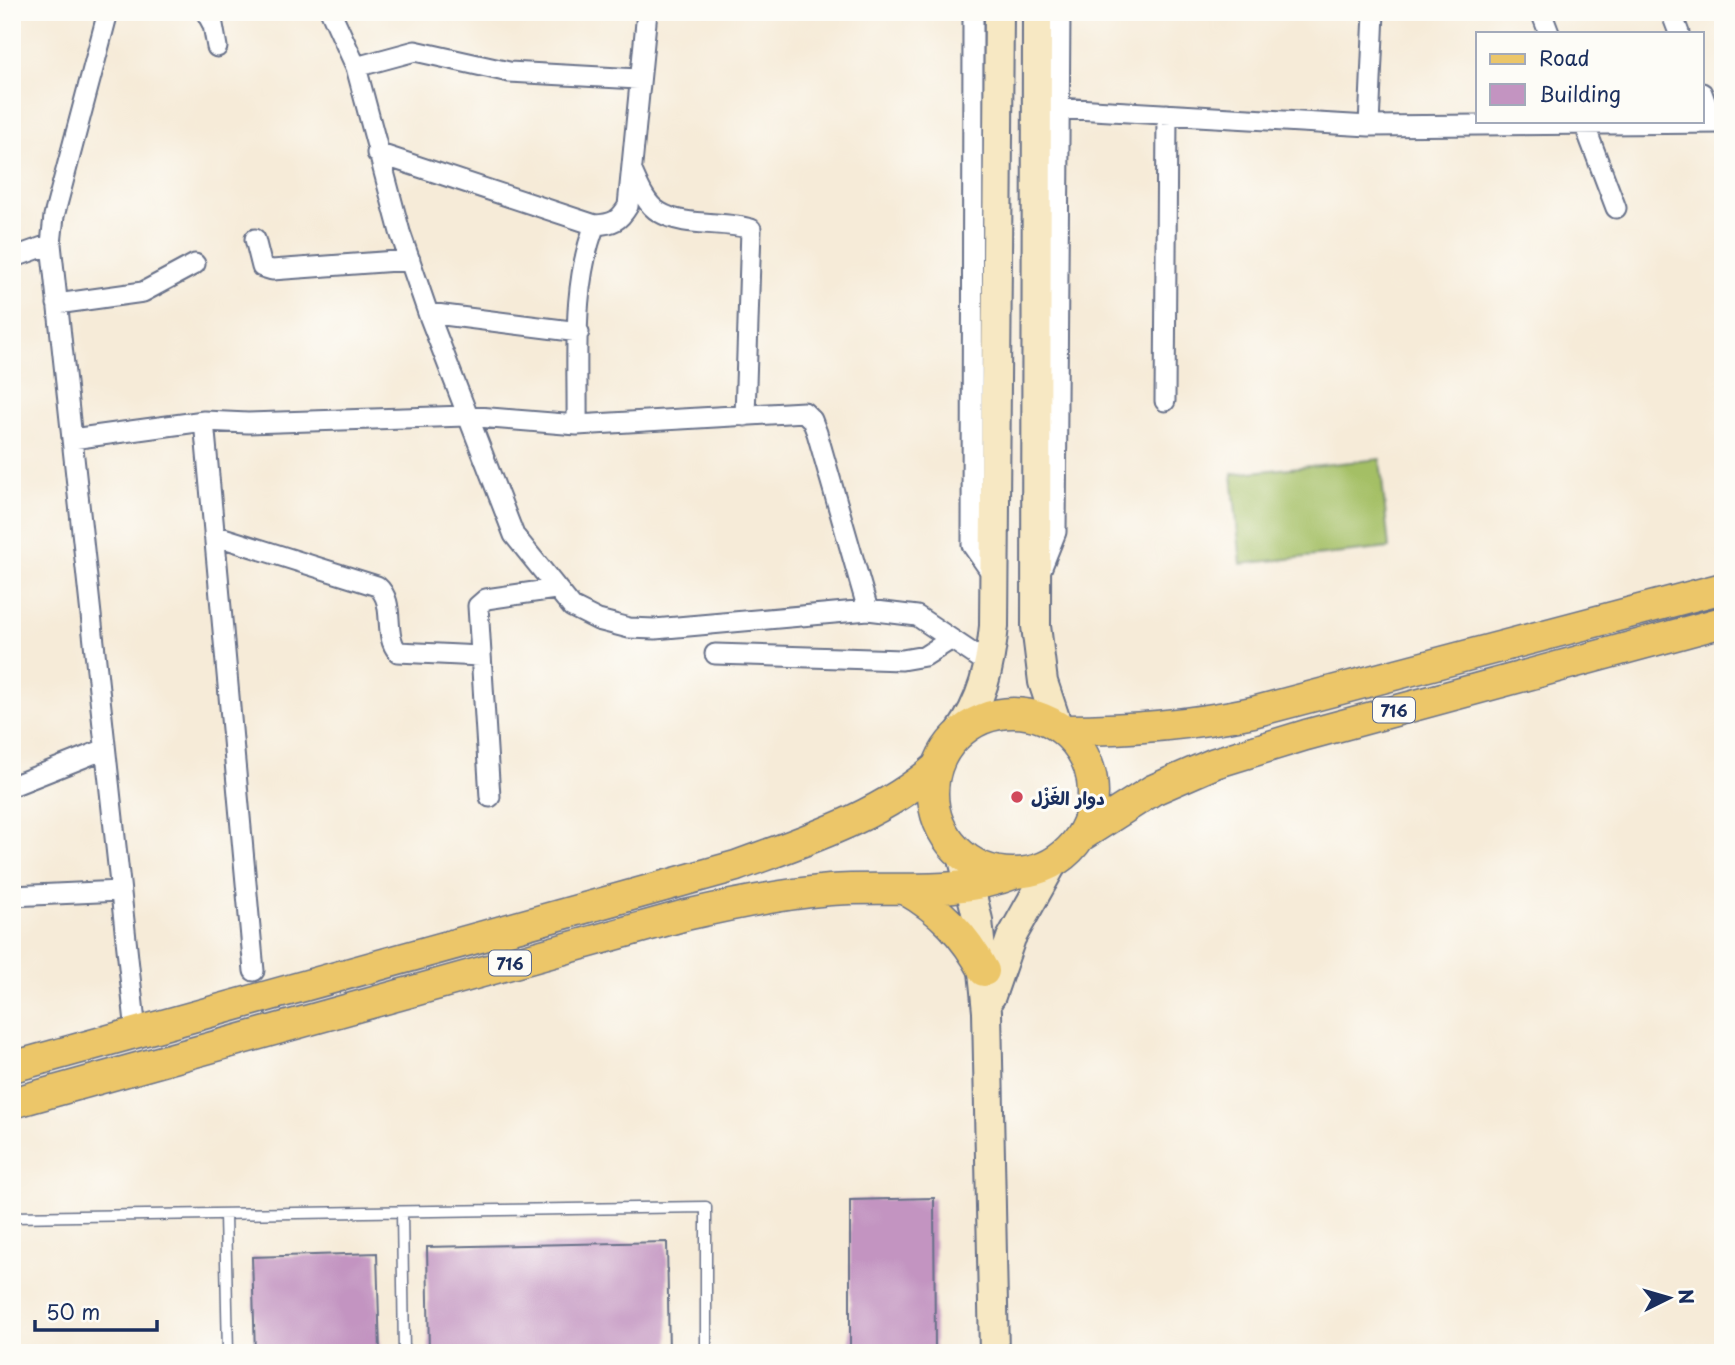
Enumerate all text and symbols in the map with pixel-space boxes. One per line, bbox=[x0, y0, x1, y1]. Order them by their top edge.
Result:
legend bbox=[1476, 32, 1704, 122]
text: Road bbox=[1539, 41, 1590, 73]
text: Building bbox=[1539, 77, 1621, 109]
road number: 716 bbox=[1373, 698, 1415, 722]
place label: دوار الغَزْل bbox=[1031, 784, 1105, 811]
marker: دوار الغَزْل bbox=[1009, 789, 1025, 805]
road number: 716 bbox=[489, 951, 531, 976]
north arrow bbox=[1634, 1264, 1704, 1334]
scale bar bbox=[35, 1288, 158, 1332]
text: N bbox=[1672, 1288, 1702, 1305]
text: 50 m bbox=[46, 1295, 100, 1327]

